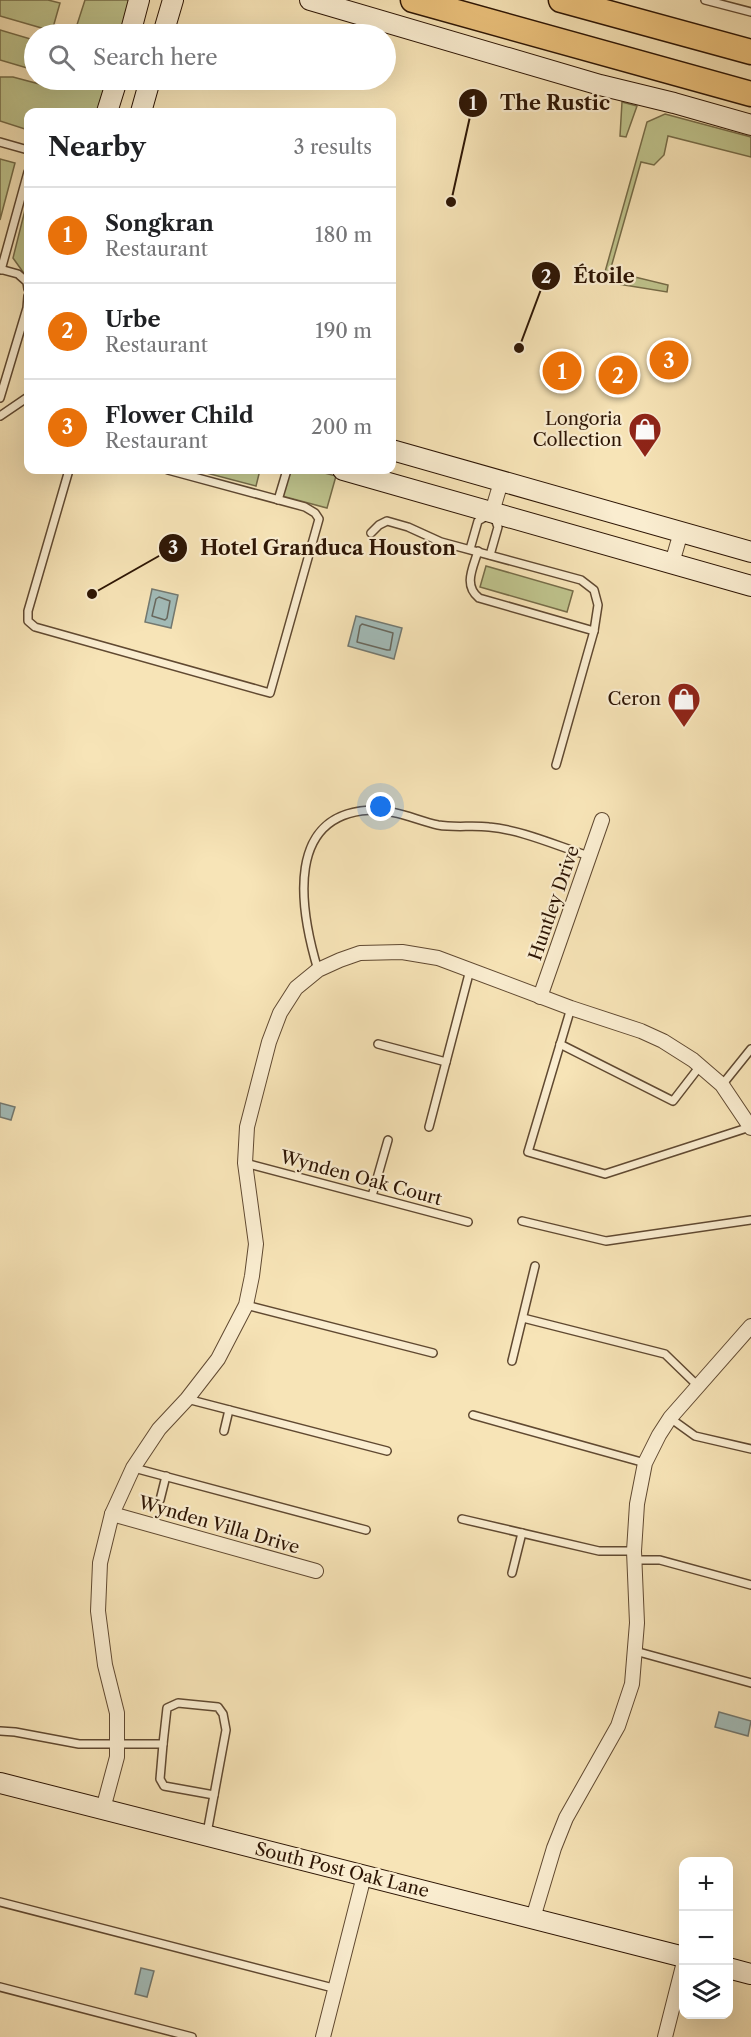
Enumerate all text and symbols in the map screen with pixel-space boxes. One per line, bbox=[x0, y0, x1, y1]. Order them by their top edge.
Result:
search box bbox=[24, 24, 396, 90]
icon: search bbox=[45, 41, 78, 74]
text: Search here bbox=[93, 44, 218, 71]
callout: The Rustic bbox=[458, 84, 622, 122]
text: The Rustic bbox=[500, 91, 610, 115]
text: 1 bbox=[469, 93, 477, 115]
text: Nearby bbox=[48, 131, 146, 163]
text: 3 results bbox=[294, 135, 372, 159]
text: Songkran bbox=[105, 210, 214, 237]
text: 1 bbox=[63, 223, 72, 247]
text: 180 m bbox=[315, 223, 372, 247]
text: Restaurant bbox=[105, 237, 208, 261]
callout: Étoile bbox=[531, 257, 647, 295]
text: Étoile bbox=[573, 263, 635, 288]
text: 2 bbox=[541, 266, 551, 288]
text: Urbe bbox=[105, 306, 161, 333]
text: 2 bbox=[62, 319, 73, 343]
text: 190 m bbox=[315, 319, 372, 343]
text: Restaurant bbox=[105, 333, 208, 357]
pin: 3 bbox=[650, 338, 688, 382]
pin: 1 bbox=[542, 348, 582, 394]
pin: 2 bbox=[598, 352, 638, 398]
text: Flower Child bbox=[105, 402, 254, 429]
place label: Longoria Collection bbox=[533, 408, 622, 451]
shop icon: Longoria Collection bbox=[627, 411, 663, 458]
text: 3 bbox=[62, 415, 73, 439]
text: 200 m bbox=[311, 415, 372, 439]
text: Restaurant bbox=[105, 429, 208, 453]
callout: Hotel Granduca Houston bbox=[158, 529, 468, 567]
text: Hotel Granduca Houston bbox=[200, 536, 456, 560]
text: 3 bbox=[168, 537, 178, 559]
shop icon: Ceron bbox=[666, 681, 702, 728]
place label: Ceron bbox=[607, 688, 661, 710]
your location bbox=[366, 792, 395, 821]
street label: Huntley Drive bbox=[524, 843, 584, 963]
street label: Wynden Oak Court bbox=[277, 1146, 445, 1210]
street label: Wynden Villa Drive bbox=[135, 1491, 302, 1559]
street label: South Post Oak Lane bbox=[253, 1838, 431, 1902]
map controls bbox=[679, 1857, 733, 2019]
button: + bbox=[679, 1857, 733, 1911]
button: − bbox=[679, 1911, 733, 1965]
button: layers bbox=[679, 1965, 733, 2019]

